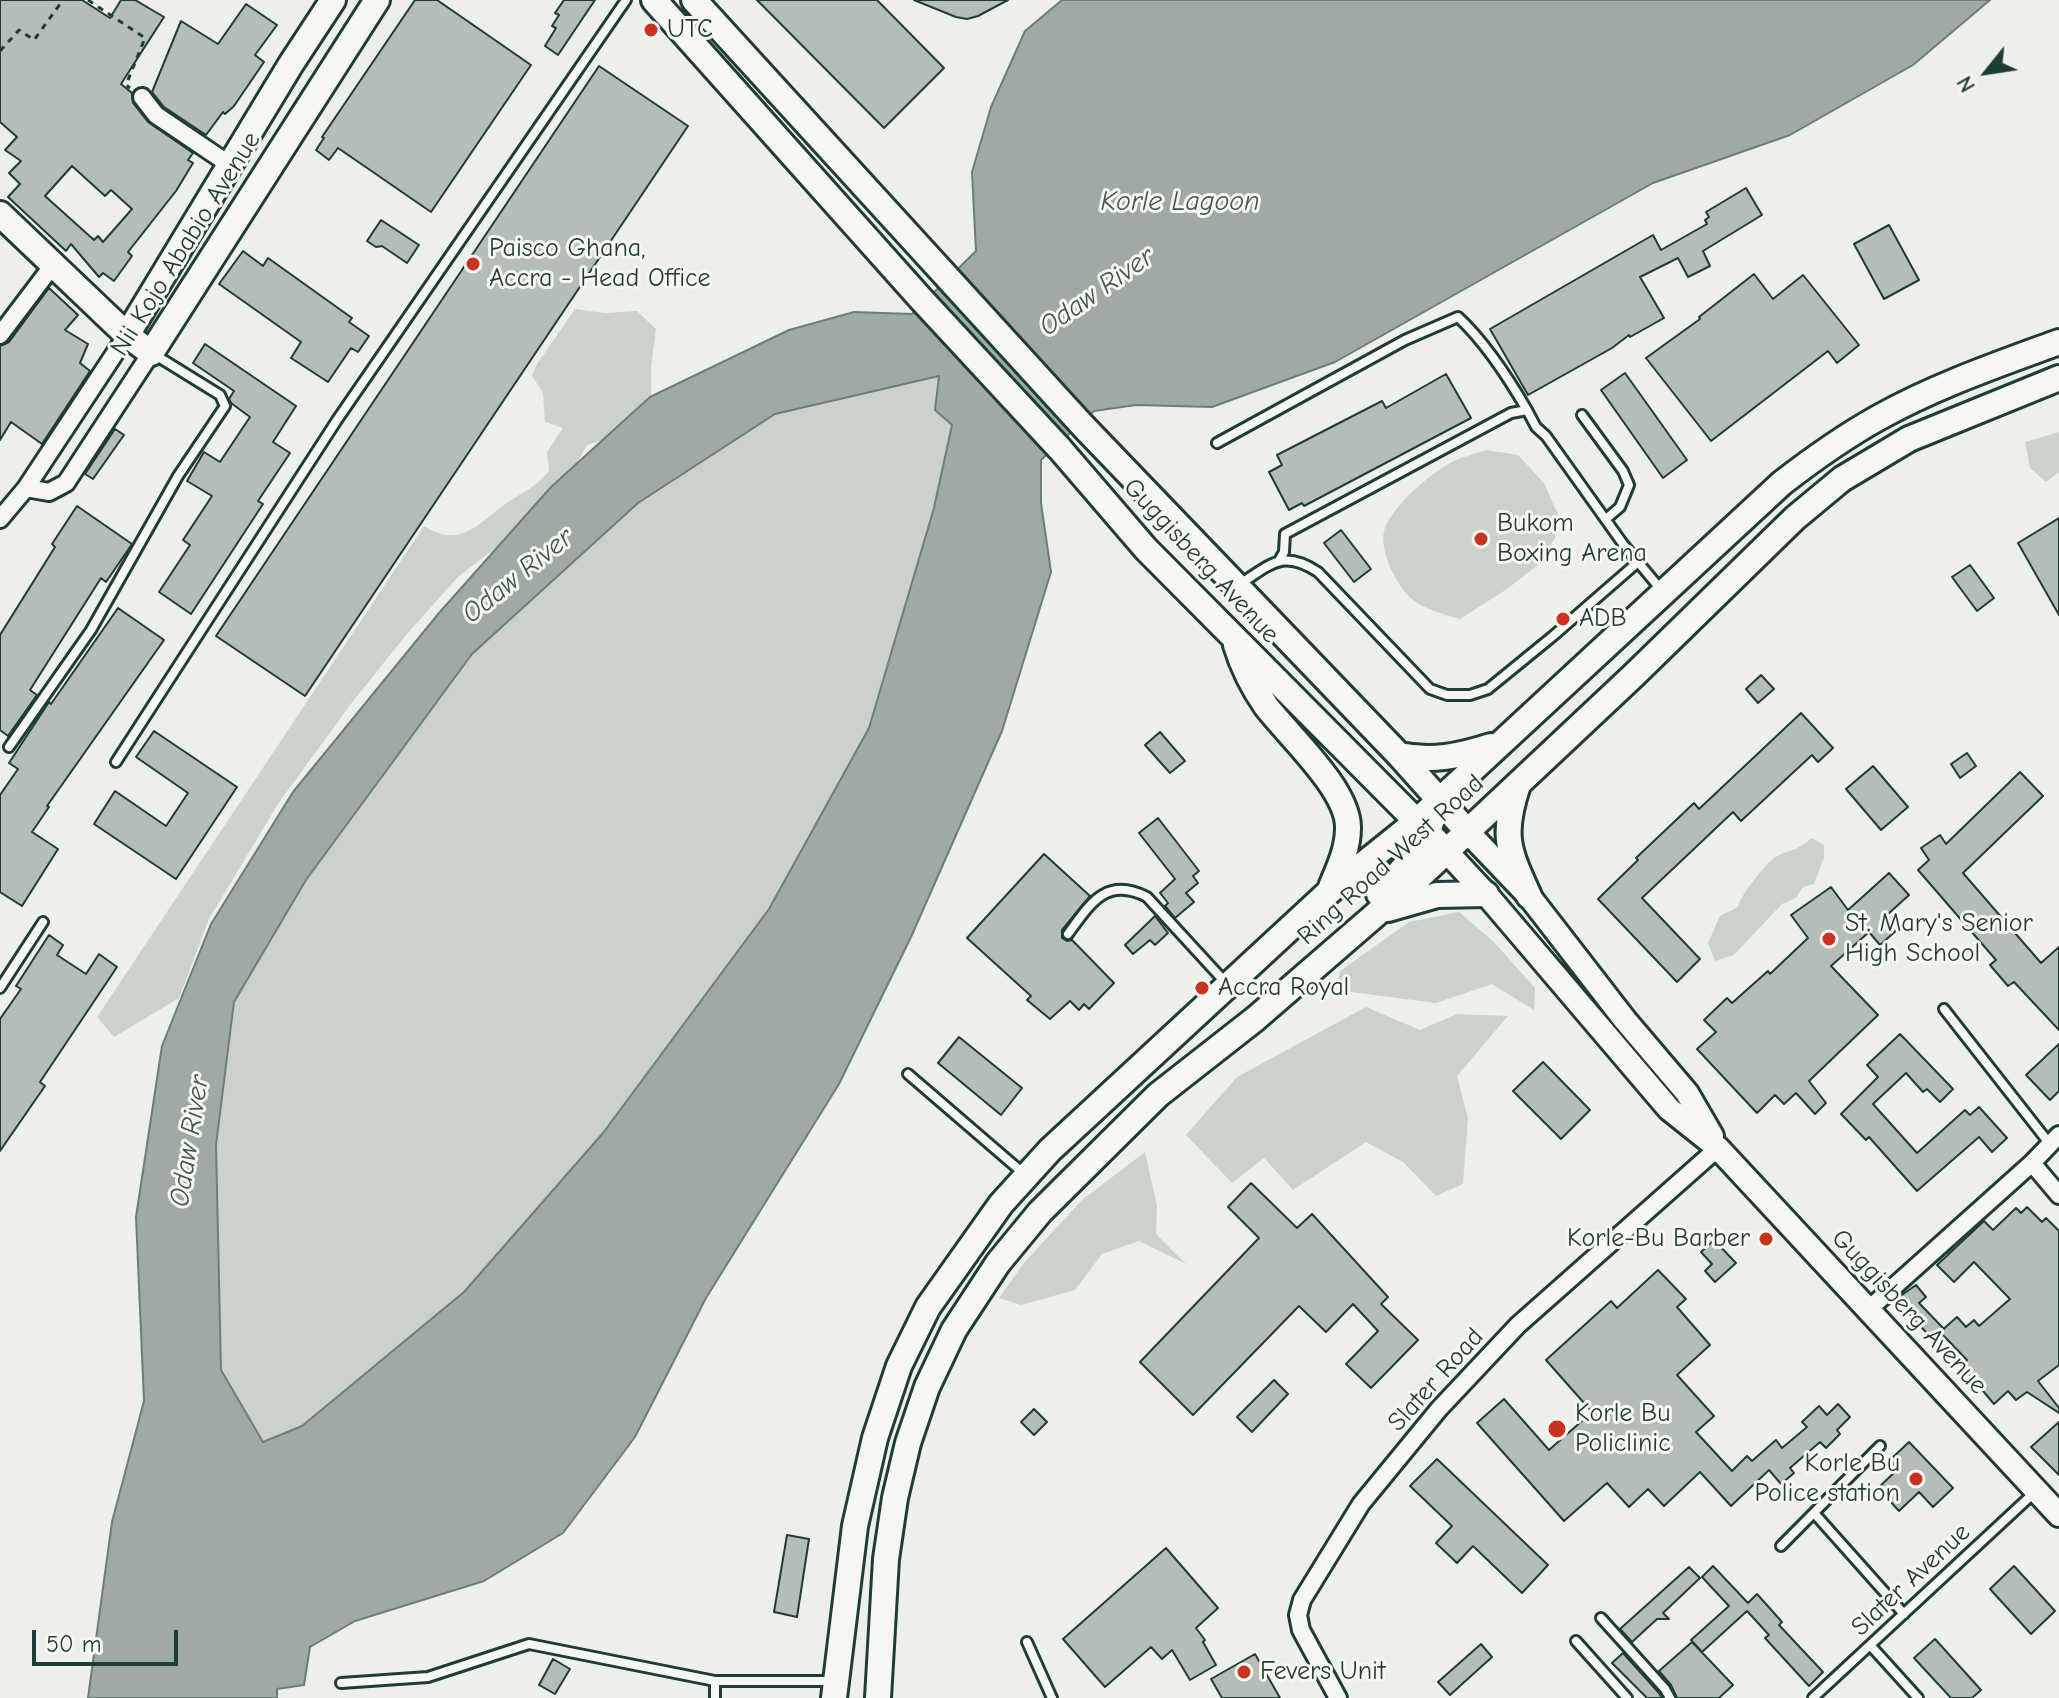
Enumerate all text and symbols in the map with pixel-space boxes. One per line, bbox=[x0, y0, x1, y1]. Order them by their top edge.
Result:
place label: UTC bbox=[667, 14, 713, 46]
marker: UTC bbox=[642, 21, 660, 39]
north arrow bbox=[1947, 32, 2027, 112]
text: N bbox=[1951, 71, 1981, 97]
street label: Nii Kojo Ababio Avenue bbox=[104, 126, 268, 362]
water label: Korle Lagoon bbox=[1100, 185, 1260, 219]
place label: Paisco Ghana, Accra - Head Office bbox=[489, 233, 711, 294]
water label: Odaw River bbox=[1033, 240, 1161, 344]
marker: Paisco Ghana, Accra - Head Office bbox=[464, 255, 482, 273]
street label: Guggisberg Avenue bbox=[1117, 472, 1285, 650]
place label: Bukom Boxing Arena bbox=[1497, 508, 1647, 570]
water label: Odaw River bbox=[456, 521, 580, 631]
marker: Bukom Boxing Arena bbox=[1472, 530, 1490, 548]
place label: ADB bbox=[1579, 603, 1627, 635]
marker: ADB bbox=[1554, 610, 1572, 628]
street label: Ring Road West Road bbox=[1291, 768, 1491, 952]
place label: St. Mary's Senior High School bbox=[1845, 908, 2033, 970]
marker: St. Mary's Senior High School bbox=[1820, 930, 1838, 948]
place label: Accra Royal bbox=[1218, 972, 1349, 1004]
marker: Accra Royal bbox=[1193, 979, 1211, 997]
water label: Odaw River bbox=[163, 1073, 217, 1209]
place label: Korle-Bu Barber bbox=[1567, 1223, 1750, 1255]
street label: Guggisberg Avenue bbox=[1825, 1223, 1993, 1401]
marker: Korle-Bu Barber bbox=[1757, 1230, 1775, 1248]
street label: Slater Road bbox=[1381, 1322, 1491, 1438]
place label: Korle Bu Policlinic bbox=[1575, 1398, 1671, 1460]
marker: Korle Bu Policlinic bbox=[1546, 1418, 1568, 1440]
place label: Korle Bu Police station bbox=[1755, 1448, 1900, 1510]
marker: Korle Bu Police station bbox=[1907, 1470, 1925, 1488]
street label: Slater Avenue bbox=[1845, 1517, 1977, 1643]
scale bar bbox=[36, 1614, 182, 1664]
text: 50 m bbox=[46, 1630, 102, 1658]
place label: Fevers Unit bbox=[1260, 1656, 1385, 1688]
marker: Fevers Unit bbox=[1235, 1663, 1253, 1681]

